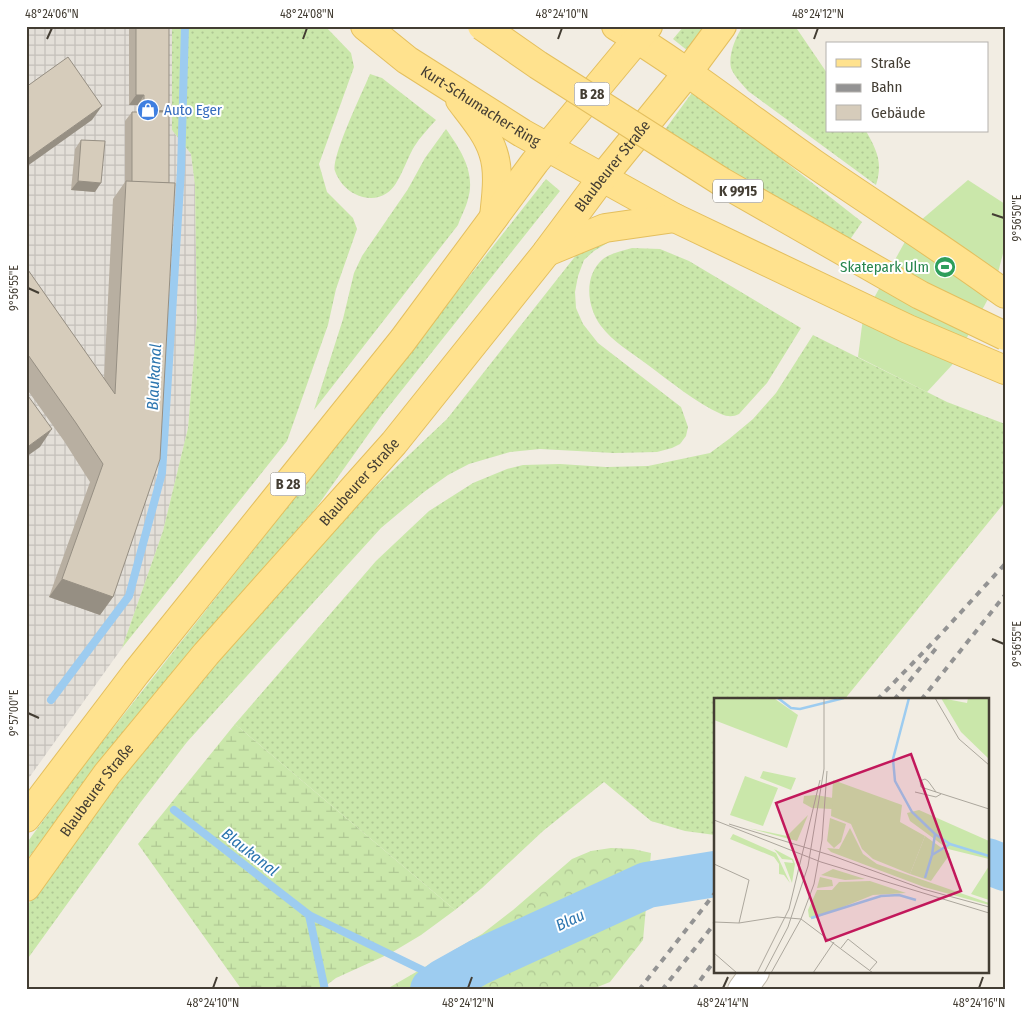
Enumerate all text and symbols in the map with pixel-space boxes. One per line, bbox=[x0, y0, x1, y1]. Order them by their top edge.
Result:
text: 48°24'06"N bbox=[25, 7, 79, 21]
text: 48°24'08"N bbox=[280, 7, 334, 21]
text: 48°24'10"N bbox=[536, 7, 588, 21]
text: 48°24'12"N bbox=[792, 7, 844, 21]
legend bbox=[826, 42, 988, 132]
text: Straße bbox=[871, 54, 911, 72]
street label: Kurt-Schumacher-Ring bbox=[417, 62, 544, 150]
text: Bahn bbox=[871, 78, 902, 96]
road number: B 28 bbox=[574, 82, 610, 106]
shop icon: Auto Eger bbox=[136, 98, 160, 122]
place label: Auto Eger bbox=[164, 101, 223, 119]
text: Gebäude bbox=[871, 104, 926, 122]
street label: Blaubeurer Straße bbox=[571, 117, 654, 215]
road number: K 9915 bbox=[713, 180, 763, 202]
text: 9°56'50"E bbox=[1010, 194, 1024, 241]
sports icon: Skatepark Ulm bbox=[933, 255, 957, 279]
place label: Skatepark Ulm bbox=[840, 258, 929, 276]
text: 9°56'55"E bbox=[7, 265, 21, 311]
water label: Blaukanal bbox=[143, 343, 165, 411]
street label: Blaubeurer Straße bbox=[315, 434, 403, 530]
road number: B 28 bbox=[270, 472, 306, 496]
text: 9°56'55"E bbox=[1010, 621, 1024, 667]
text: 9°57'00"E bbox=[7, 689, 21, 736]
inset map bbox=[714, 698, 988, 974]
street label: Blaubeurer Straße bbox=[56, 740, 137, 840]
water label: Blaukanal bbox=[218, 824, 282, 880]
water label: Blau bbox=[553, 905, 587, 935]
text: 48°24'10"N bbox=[187, 996, 239, 1010]
text: 48°24'12"N bbox=[442, 996, 494, 1010]
text: 48°24'14"N bbox=[697, 996, 749, 1010]
text: 48°24'16"N bbox=[953, 996, 1005, 1010]

